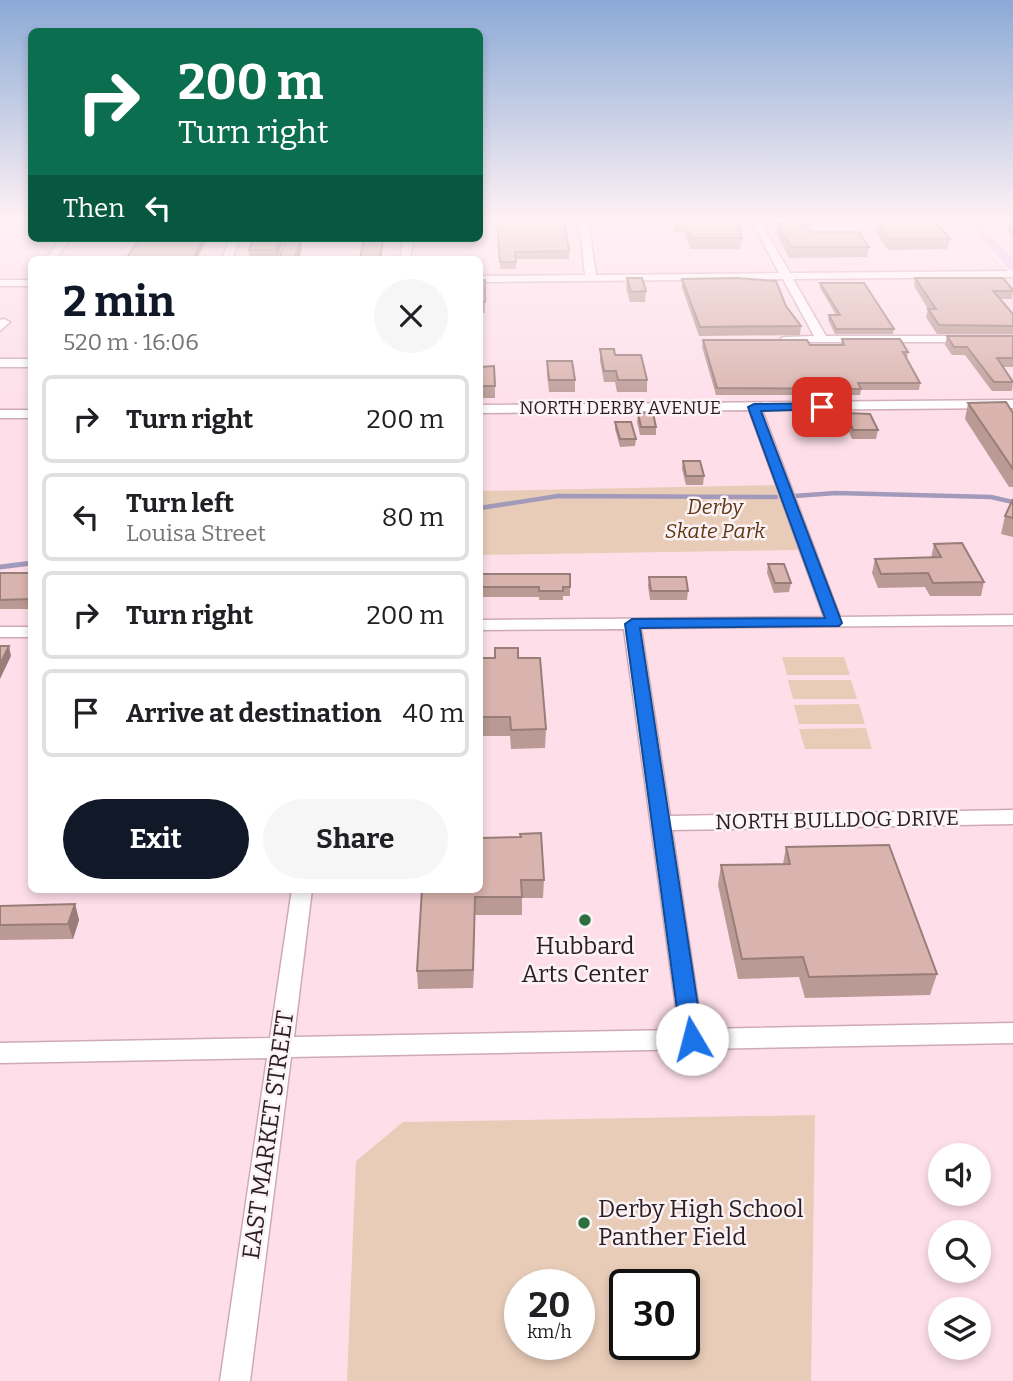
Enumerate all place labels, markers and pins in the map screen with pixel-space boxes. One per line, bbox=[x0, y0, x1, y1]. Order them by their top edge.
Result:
pin bbox=[792, 377, 852, 437]
marker: Hubbard Arts Center bbox=[577, 912, 593, 928]
place label: Hubbard Arts Center bbox=[521, 932, 649, 988]
place label: Derby High School Panther Field bbox=[598, 1195, 804, 1251]
marker: Derby High School Panther Field bbox=[576, 1215, 592, 1231]

